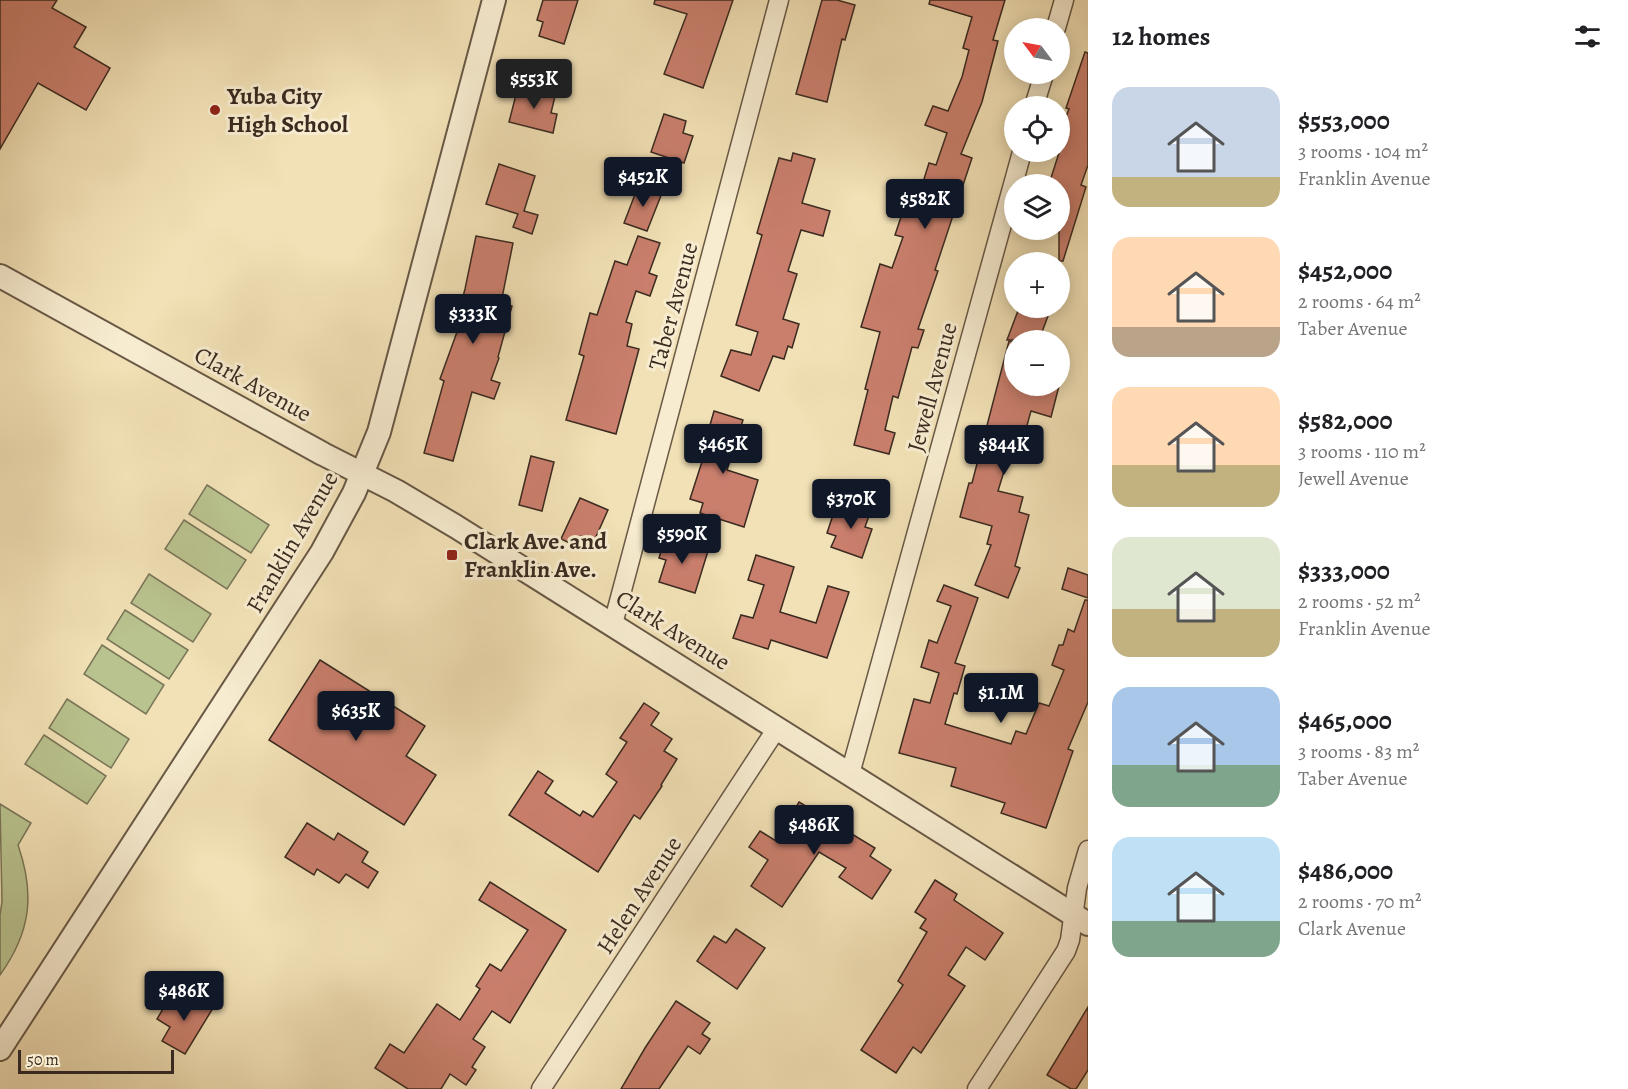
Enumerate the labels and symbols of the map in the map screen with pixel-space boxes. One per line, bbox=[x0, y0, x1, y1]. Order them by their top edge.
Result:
north arrow bbox=[1004, 18, 1070, 84]
pin: $553K bbox=[492, 59, 576, 110]
place label: Yuba City High School bbox=[226, 80, 349, 140]
marker: Yuba City High School bbox=[208, 103, 222, 117]
pin: $452K bbox=[601, 157, 685, 208]
pin: $582K bbox=[883, 179, 967, 230]
street label: Taber Avenue bbox=[641, 238, 705, 374]
pin: $333K bbox=[431, 294, 515, 345]
street label: Jewell Avenue bbox=[899, 319, 965, 455]
street label: Clark Avenue bbox=[189, 339, 317, 429]
pin: $465K bbox=[681, 424, 765, 475]
pin: $844K bbox=[962, 425, 1046, 476]
street label: Franklin Avenue bbox=[238, 465, 346, 619]
pin: $370K bbox=[809, 479, 893, 530]
pin: $590K bbox=[640, 514, 724, 565]
place label: Clark Ave. and Franklin Ave. bbox=[464, 525, 607, 585]
marker: Clark Ave. and Franklin Ave. bbox=[445, 548, 459, 562]
street label: Clark Avenue bbox=[610, 582, 736, 678]
pin: $1.1M bbox=[959, 673, 1043, 724]
pin: $635K bbox=[314, 691, 398, 742]
pin: $486K bbox=[772, 805, 856, 856]
street label: Helen Avenue bbox=[589, 830, 689, 960]
pin: $486K bbox=[142, 971, 226, 1022]
scale bar bbox=[18, 1047, 174, 1074]

